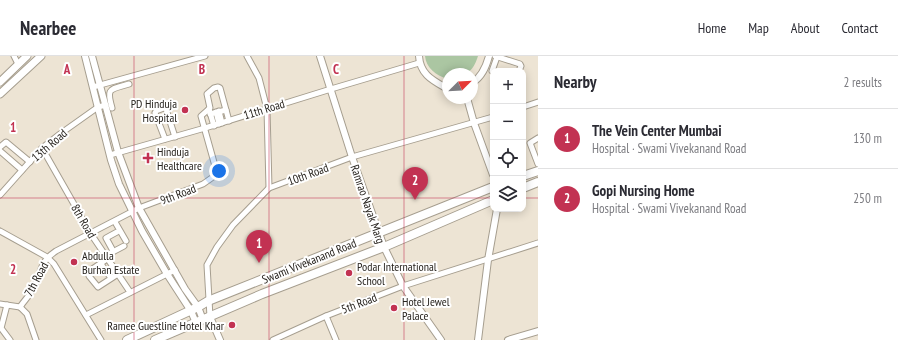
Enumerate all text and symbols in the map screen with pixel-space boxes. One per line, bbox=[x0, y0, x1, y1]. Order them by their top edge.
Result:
text: Nearbee bbox=[20, 16, 77, 40]
text: Home bbox=[698, 19, 726, 37]
text: Map bbox=[748, 19, 769, 37]
text: About bbox=[791, 19, 820, 37]
text: Contact bbox=[842, 19, 878, 37]
text: A bbox=[63, 61, 71, 78]
text: B bbox=[199, 61, 205, 78]
text: C bbox=[333, 61, 339, 78]
north arrow bbox=[442, 68, 478, 104]
map controls bbox=[490, 68, 526, 212]
button: + bbox=[490, 68, 526, 104]
text: Nearby bbox=[554, 71, 597, 93]
text: 2 results bbox=[843, 74, 882, 91]
place label: PD Hinduja Hospital bbox=[131, 96, 177, 125]
street label: 11th Road bbox=[242, 96, 286, 122]
button: − bbox=[490, 104, 526, 140]
marker: PD Hinduja Hospital bbox=[180, 105, 190, 115]
text: 1 bbox=[10, 119, 16, 136]
text: The Vein Center Mumbai bbox=[592, 121, 722, 140]
street label: 13th Road bbox=[28, 125, 70, 165]
text: 1 bbox=[564, 130, 570, 147]
text: 130 m bbox=[853, 130, 882, 147]
button: locate bbox=[490, 140, 526, 176]
text: Hospital · Swami Vivekanand Road bbox=[592, 140, 746, 157]
place label: Hinduja Healthcare bbox=[157, 144, 202, 173]
marker: Hinduja Healthcare bbox=[142, 152, 154, 164]
street label: 10th Road bbox=[286, 160, 330, 188]
your location bbox=[209, 161, 229, 181]
street label: Ramrao Nayak Marg bbox=[347, 163, 389, 245]
pin: 2 bbox=[402, 167, 428, 200]
button: layers bbox=[490, 176, 526, 212]
street label: 9th Road bbox=[158, 180, 198, 208]
text: Gopi Nursing Home bbox=[592, 181, 695, 200]
text: 2 bbox=[564, 190, 570, 207]
text: 250 m bbox=[853, 190, 882, 207]
text: Hospital · Swami Vivekanand Road bbox=[592, 200, 746, 217]
street label: 8th Road bbox=[68, 201, 100, 241]
pin: 1 bbox=[246, 230, 272, 263]
street label: Swami Vivekanand Road bbox=[260, 235, 358, 287]
place label: Abdulla Burhan Estate bbox=[82, 248, 140, 277]
marker: Abdulla Burhan Estate bbox=[69, 257, 79, 267]
street label: 7th Road bbox=[21, 259, 51, 299]
place label: Podar International School bbox=[357, 259, 437, 288]
text: 2 bbox=[10, 261, 16, 278]
marker: Podar International School bbox=[344, 268, 354, 278]
street label: 5th Road bbox=[339, 289, 379, 317]
place label: Hotel Jewel Palace bbox=[402, 294, 450, 323]
marker: Hotel Jewel Palace bbox=[389, 303, 399, 313]
place label: Ramee Guestline Hotel Khar bbox=[107, 318, 225, 333]
marker: Ramee Guestline Hotel Khar bbox=[227, 320, 237, 330]

